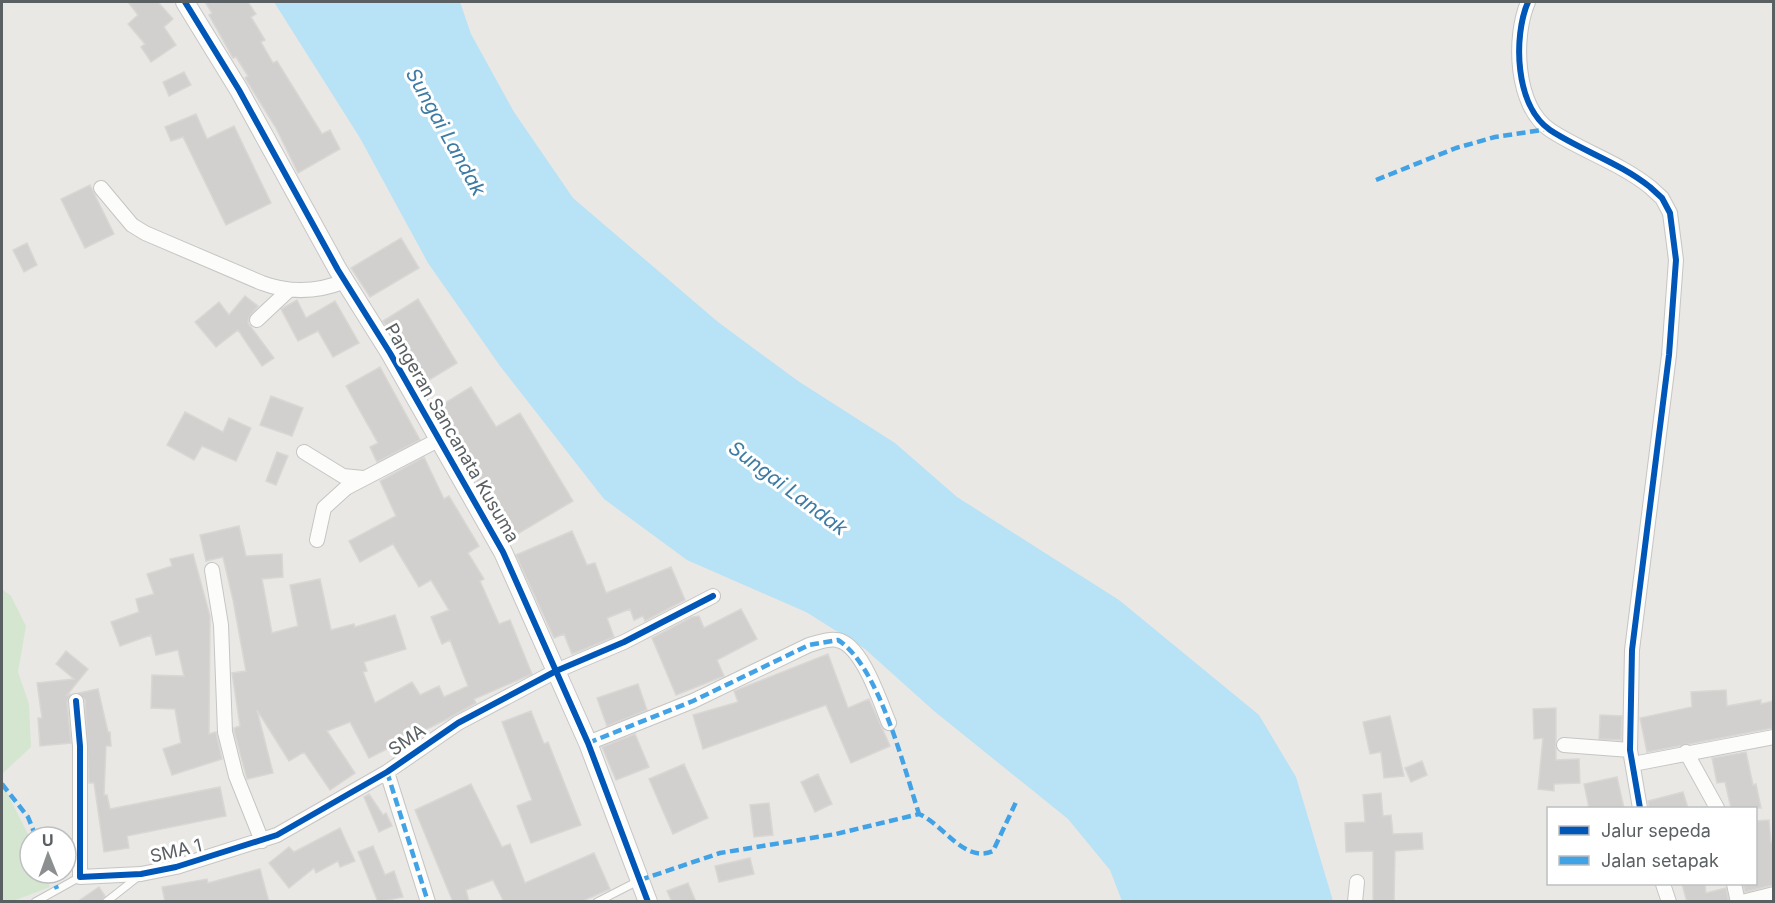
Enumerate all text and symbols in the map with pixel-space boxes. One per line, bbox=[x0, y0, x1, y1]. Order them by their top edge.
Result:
water label: Sungai Landak bbox=[401, 64, 492, 201]
street label: Pangeran Sancanata Kusuma bbox=[381, 320, 524, 546]
water label: Sungai Landak bbox=[724, 436, 853, 541]
street label: SMA bbox=[384, 719, 429, 760]
legend bbox=[1547, 807, 1757, 885]
text: Jalur sepeda bbox=[1601, 820, 1711, 841]
north arrow bbox=[18, 825, 78, 885]
text: U bbox=[42, 830, 54, 850]
street label: SMA 1 bbox=[148, 834, 204, 867]
text: Jalan setapak bbox=[1601, 850, 1719, 871]

